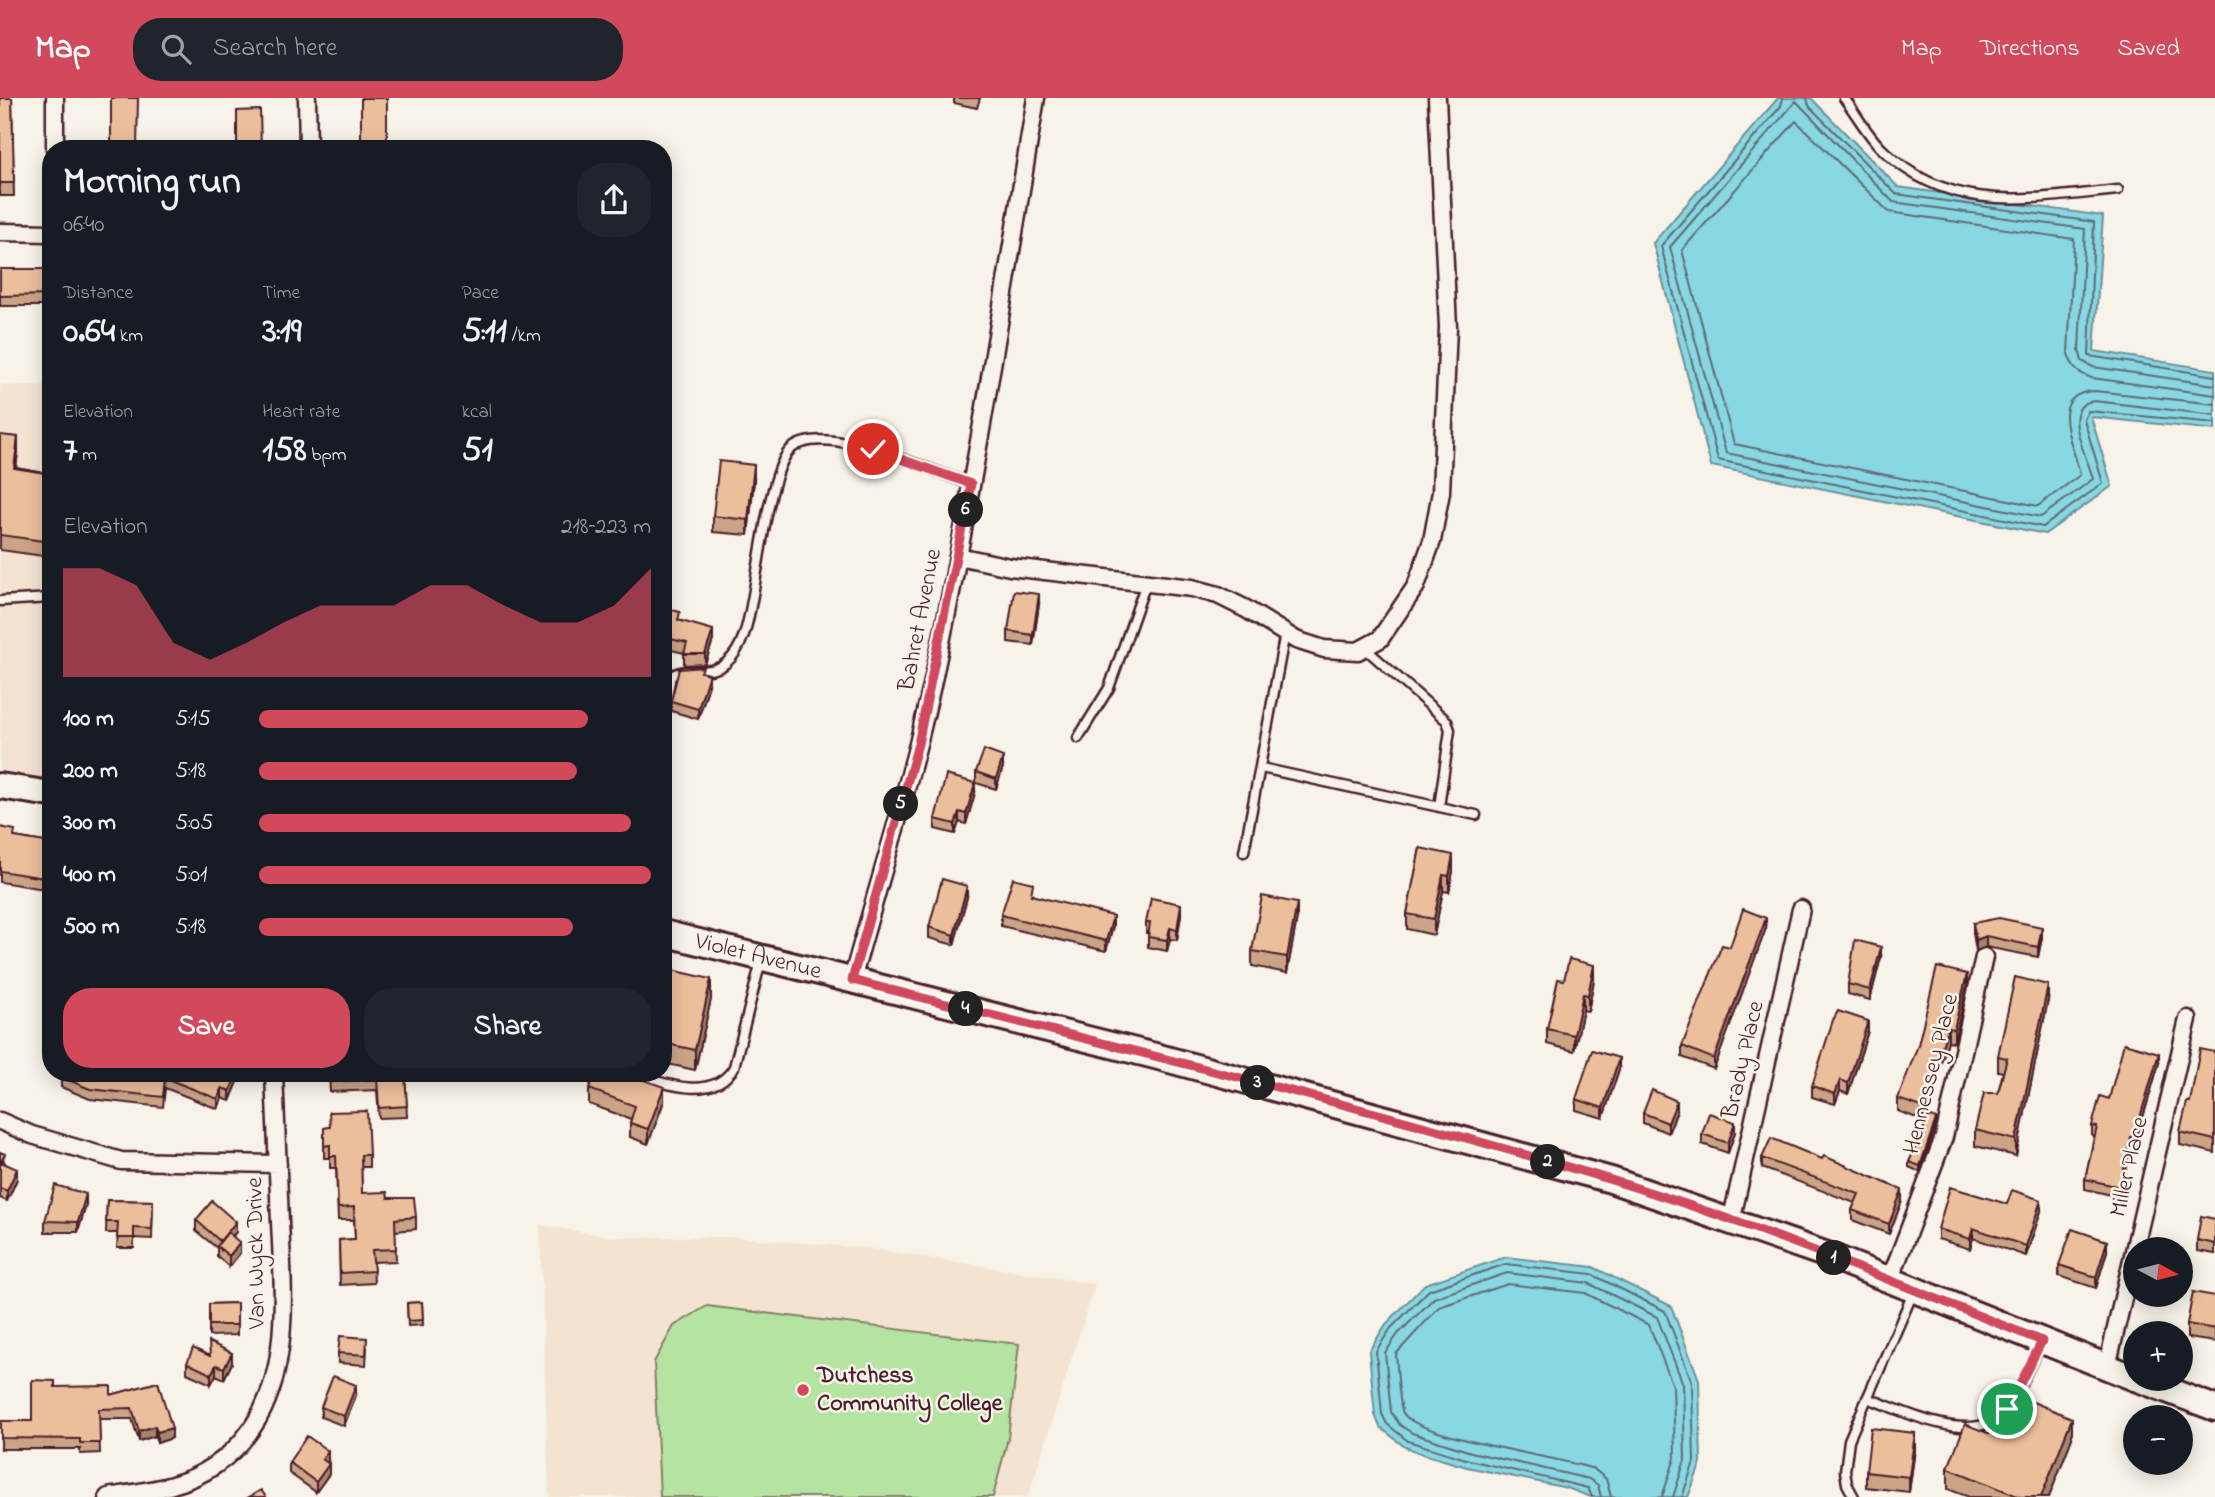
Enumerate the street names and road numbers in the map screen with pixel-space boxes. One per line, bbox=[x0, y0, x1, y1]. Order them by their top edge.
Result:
street label: Bahret Avenue bbox=[890, 545, 952, 695]
street label: Violet Avenue bbox=[690, 924, 825, 989]
street label: Hennessey Place bbox=[1895, 990, 1970, 1158]
street label: Brady Place bbox=[1713, 997, 1776, 1124]
street label: Miller Place bbox=[2101, 1113, 2159, 1221]
street label: Van Wyck Drive bbox=[238, 1176, 277, 1330]

